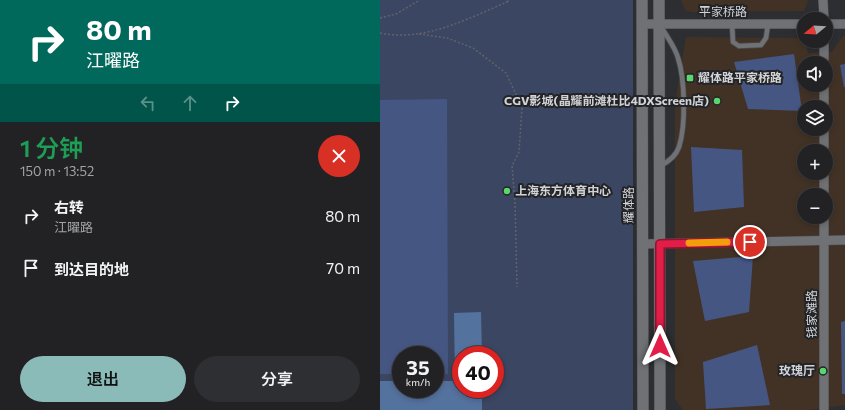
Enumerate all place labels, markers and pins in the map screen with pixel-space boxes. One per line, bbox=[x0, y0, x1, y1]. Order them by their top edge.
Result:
place label: 耀体路平家桥路 bbox=[698, 70, 782, 84]
marker: 耀体路平家桥路 bbox=[685, 73, 695, 83]
place label: CGV影城(晶耀前滩杜比4DXScreen店) bbox=[504, 93, 709, 107]
marker: CGV影城(晶耀前滩杜比4DXScreen店) bbox=[712, 96, 722, 106]
place label: 上海东方体育中心 bbox=[515, 183, 611, 197]
marker: 上海东方体育中心 bbox=[502, 186, 512, 196]
pin bbox=[733, 225, 767, 259]
place label: 玫瑰厅 bbox=[779, 363, 815, 377]
marker: 玫瑰厅 bbox=[818, 366, 828, 376]

